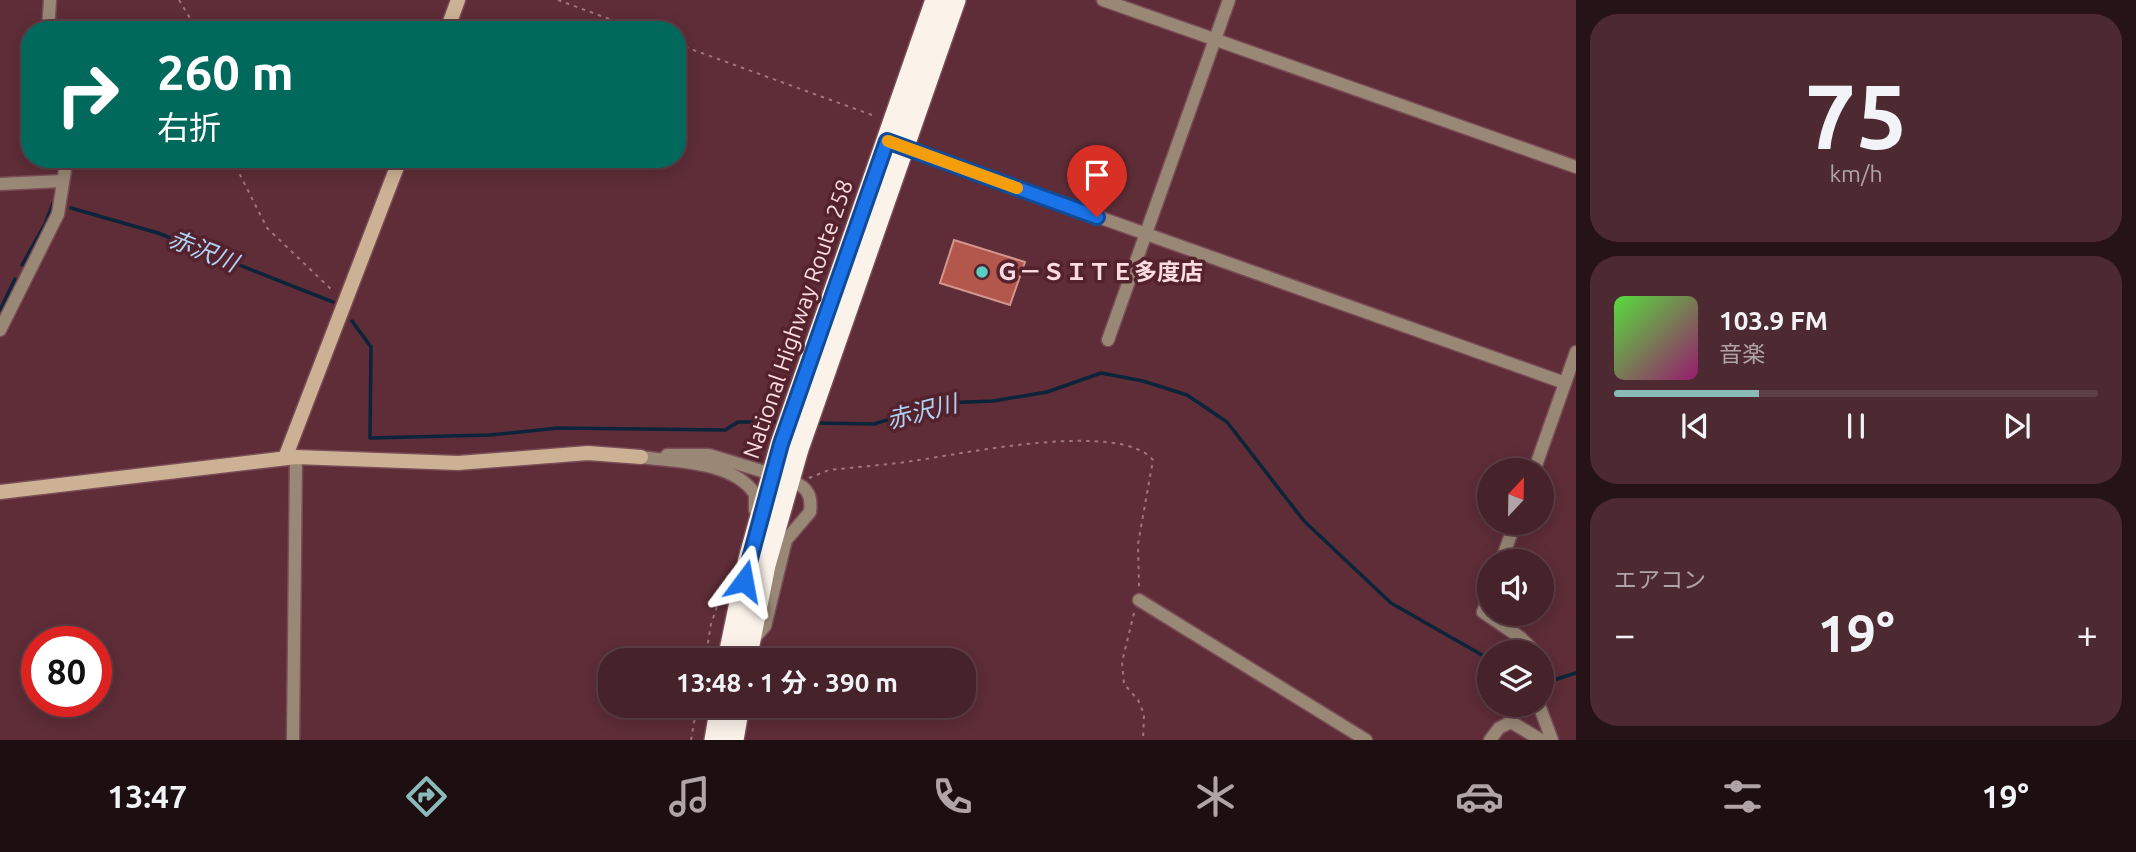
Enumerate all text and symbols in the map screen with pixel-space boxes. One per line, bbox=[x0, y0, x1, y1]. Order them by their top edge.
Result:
text: 260 m bbox=[157, 44, 294, 99]
icon: right bbox=[42, 49, 133, 140]
text: 75 bbox=[1805, 64, 1907, 166]
text: 右折 bbox=[157, 109, 221, 145]
pin bbox=[1067, 145, 1127, 217]
icon: arrive bbox=[1078, 156, 1116, 194]
text: km/h bbox=[1829, 161, 1883, 186]
street label: National Highway Route 258 bbox=[738, 176, 857, 462]
water label: 赤沢川 bbox=[165, 225, 244, 278]
place label: Ｇ－ＳＩＴＥ多度店 bbox=[996, 259, 1203, 284]
marker: Ｇ－ＳＩＴＥ多度店 bbox=[974, 264, 990, 280]
text: 103.9 FM bbox=[1719, 306, 1828, 335]
text: 音楽 bbox=[1719, 341, 1765, 366]
water label: 赤沢川 bbox=[884, 389, 963, 433]
icon: previous bbox=[1676, 407, 1714, 445]
icon: pause bbox=[1837, 407, 1875, 445]
icon: next bbox=[1998, 407, 2036, 445]
north arrow bbox=[1477, 458, 1554, 536]
map controls bbox=[1477, 458, 1554, 717]
position arrow bbox=[707, 544, 781, 618]
button: sound bbox=[1477, 549, 1554, 626]
text: エアコン bbox=[1614, 567, 1706, 592]
text: 19° bbox=[1817, 604, 1895, 662]
text: − bbox=[1614, 613, 1635, 655]
text: + bbox=[2077, 613, 2098, 655]
speed limit sign: 80 bbox=[21, 626, 112, 717]
button: layers bbox=[1477, 640, 1554, 717]
text: 13:48 · 1 分 · 390 m bbox=[676, 668, 898, 697]
icon: directions bbox=[402, 772, 451, 821]
icon: music bbox=[665, 772, 714, 821]
icon: phone bbox=[928, 772, 977, 821]
icon: climate bbox=[1191, 772, 1240, 821]
icon: car bbox=[1455, 772, 1504, 821]
icon: filters bbox=[1718, 772, 1767, 821]
text: 13:47 bbox=[107, 778, 187, 814]
text: 19° bbox=[1981, 778, 2029, 814]

